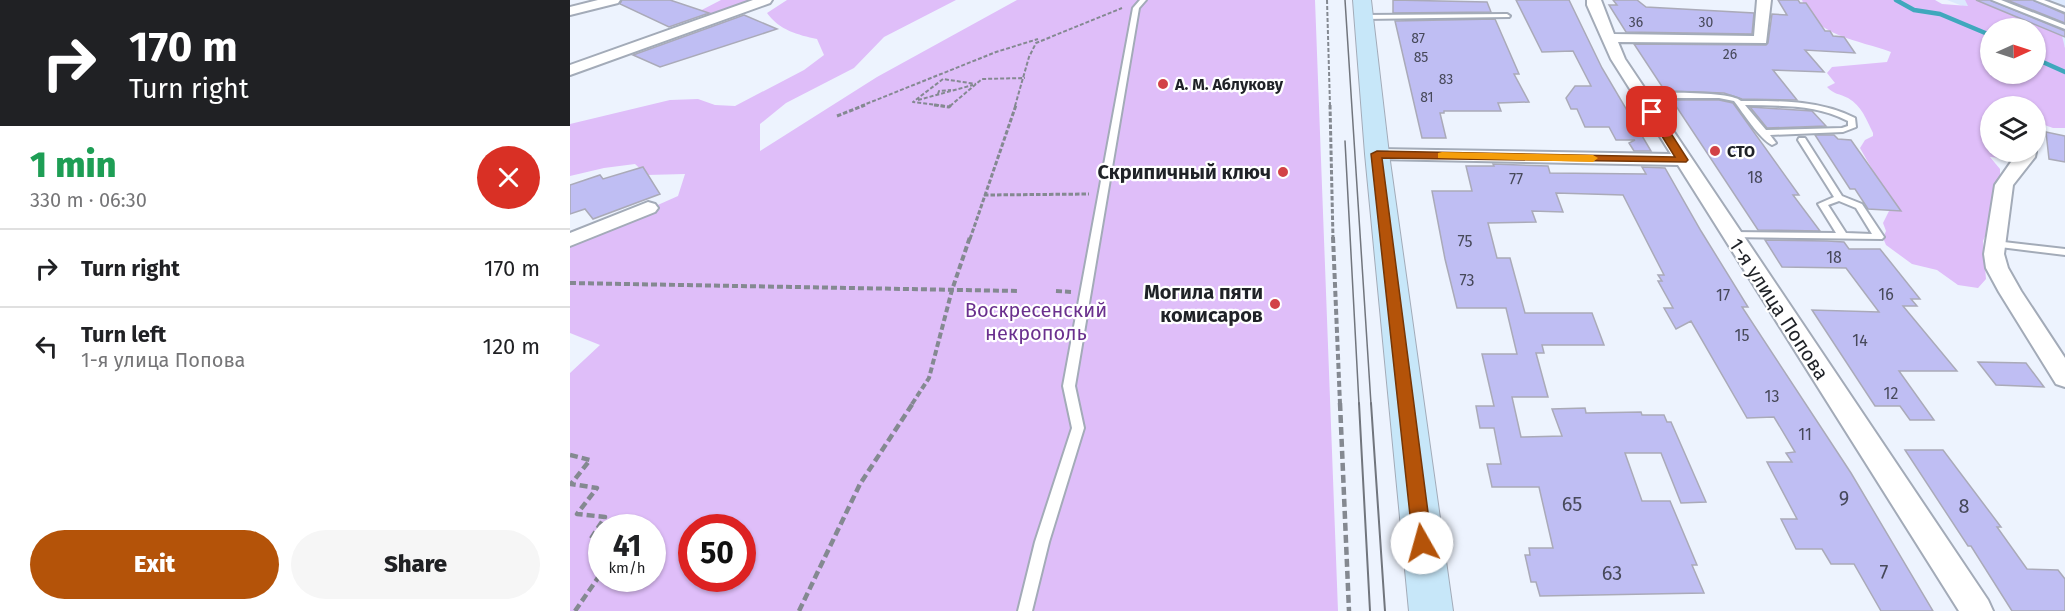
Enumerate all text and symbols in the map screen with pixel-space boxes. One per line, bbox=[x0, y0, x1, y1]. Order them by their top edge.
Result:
house number: 36 bbox=[1629, 14, 1643, 31]
house number: 30 bbox=[1699, 14, 1714, 31]
north arrow bbox=[1980, 18, 2046, 84]
map controls bbox=[1980, 18, 2046, 162]
text: 170 m bbox=[129, 22, 238, 72]
icon: right bbox=[30, 24, 108, 102]
house number: 87 bbox=[1411, 30, 1425, 47]
house number: 26 bbox=[1723, 46, 1737, 63]
house number: 85 bbox=[1414, 49, 1428, 66]
house number: 83 bbox=[1439, 71, 1453, 88]
text: Turn right bbox=[129, 73, 249, 105]
place label: А. М. Аблукову bbox=[1174, 75, 1284, 94]
marker: А. М. Аблукову bbox=[1156, 77, 1170, 91]
pin bbox=[1626, 86, 1677, 137]
house number: 81 bbox=[1420, 89, 1434, 106]
icon: arrive bbox=[1635, 95, 1668, 128]
button: layers bbox=[1980, 96, 2046, 162]
place label: СТО bbox=[1727, 142, 1755, 161]
text: 1 min bbox=[30, 143, 116, 187]
marker: СТО bbox=[1708, 144, 1722, 158]
button: close bbox=[477, 146, 540, 209]
place label: Скрипичный ключ bbox=[1098, 160, 1271, 184]
marker: Скрипичный ключ bbox=[1276, 165, 1290, 179]
house number: 18 bbox=[1747, 168, 1763, 187]
house number: 77 bbox=[1509, 170, 1523, 189]
text: 330 m · 06:30 bbox=[30, 188, 147, 212]
house number: 75 bbox=[1458, 232, 1472, 251]
street label: 1-я улица Попова bbox=[1724, 234, 1834, 384]
house number: 18 bbox=[1826, 248, 1842, 267]
icon: right bbox=[30, 252, 63, 285]
text: Turn right bbox=[81, 255, 180, 282]
text: 170 m bbox=[484, 255, 540, 282]
house number: 73 bbox=[1460, 271, 1474, 290]
place label: Могила пяти комисаров bbox=[1144, 280, 1263, 327]
house number: 16 bbox=[1878, 285, 1894, 304]
house number: 17 bbox=[1716, 286, 1730, 305]
marker: Могила пяти комисаров bbox=[1268, 297, 1282, 311]
park label: Воскресенский некрополь bbox=[965, 298, 1107, 345]
text: Turn left bbox=[81, 321, 166, 348]
house number: 15 bbox=[1735, 326, 1749, 345]
icon: left bbox=[30, 330, 63, 363]
house number: 14 bbox=[1852, 331, 1868, 350]
text: 120 m bbox=[483, 333, 540, 360]
text: 1-я улица Попова bbox=[81, 348, 245, 372]
house number: 12 bbox=[1884, 384, 1898, 403]
house number: 13 bbox=[1765, 387, 1779, 406]
house number: 11 bbox=[1798, 425, 1812, 444]
house number: 9 bbox=[1839, 486, 1849, 510]
house number: 65 bbox=[1562, 492, 1582, 516]
house number: 8 bbox=[1958, 494, 1970, 518]
position arrow bbox=[1390, 511, 1454, 575]
speed limit sign: 50 bbox=[678, 514, 756, 592]
text: 41 bbox=[613, 528, 641, 564]
button: Exit bbox=[30, 530, 279, 599]
button: Share bbox=[291, 530, 540, 599]
text: km/h bbox=[608, 559, 646, 577]
house number: 7 bbox=[1880, 560, 1889, 584]
house number: 63 bbox=[1602, 561, 1622, 585]

